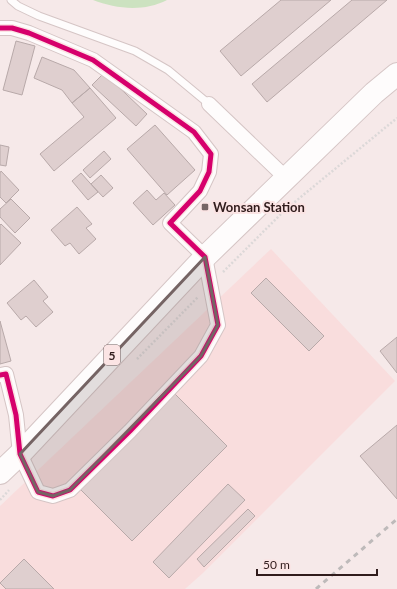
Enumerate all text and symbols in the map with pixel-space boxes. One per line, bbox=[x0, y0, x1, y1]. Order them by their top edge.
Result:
place label: Wonsan Station bbox=[213, 199, 305, 215]
marker: Wonsan Station bbox=[200, 202, 210, 212]
road number: 5 bbox=[104, 345, 120, 365]
scale bar bbox=[257, 551, 377, 577]
text: 50 m bbox=[263, 557, 290, 572]

